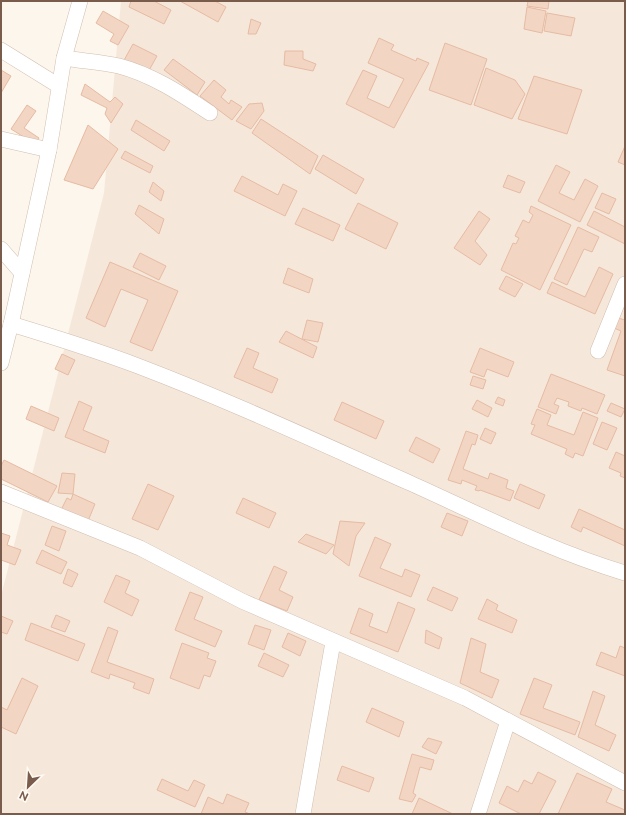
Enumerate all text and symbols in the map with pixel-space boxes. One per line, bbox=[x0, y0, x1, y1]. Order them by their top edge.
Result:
north arrow bbox=[8, 767, 48, 807]
text: N bbox=[17, 788, 31, 803]

